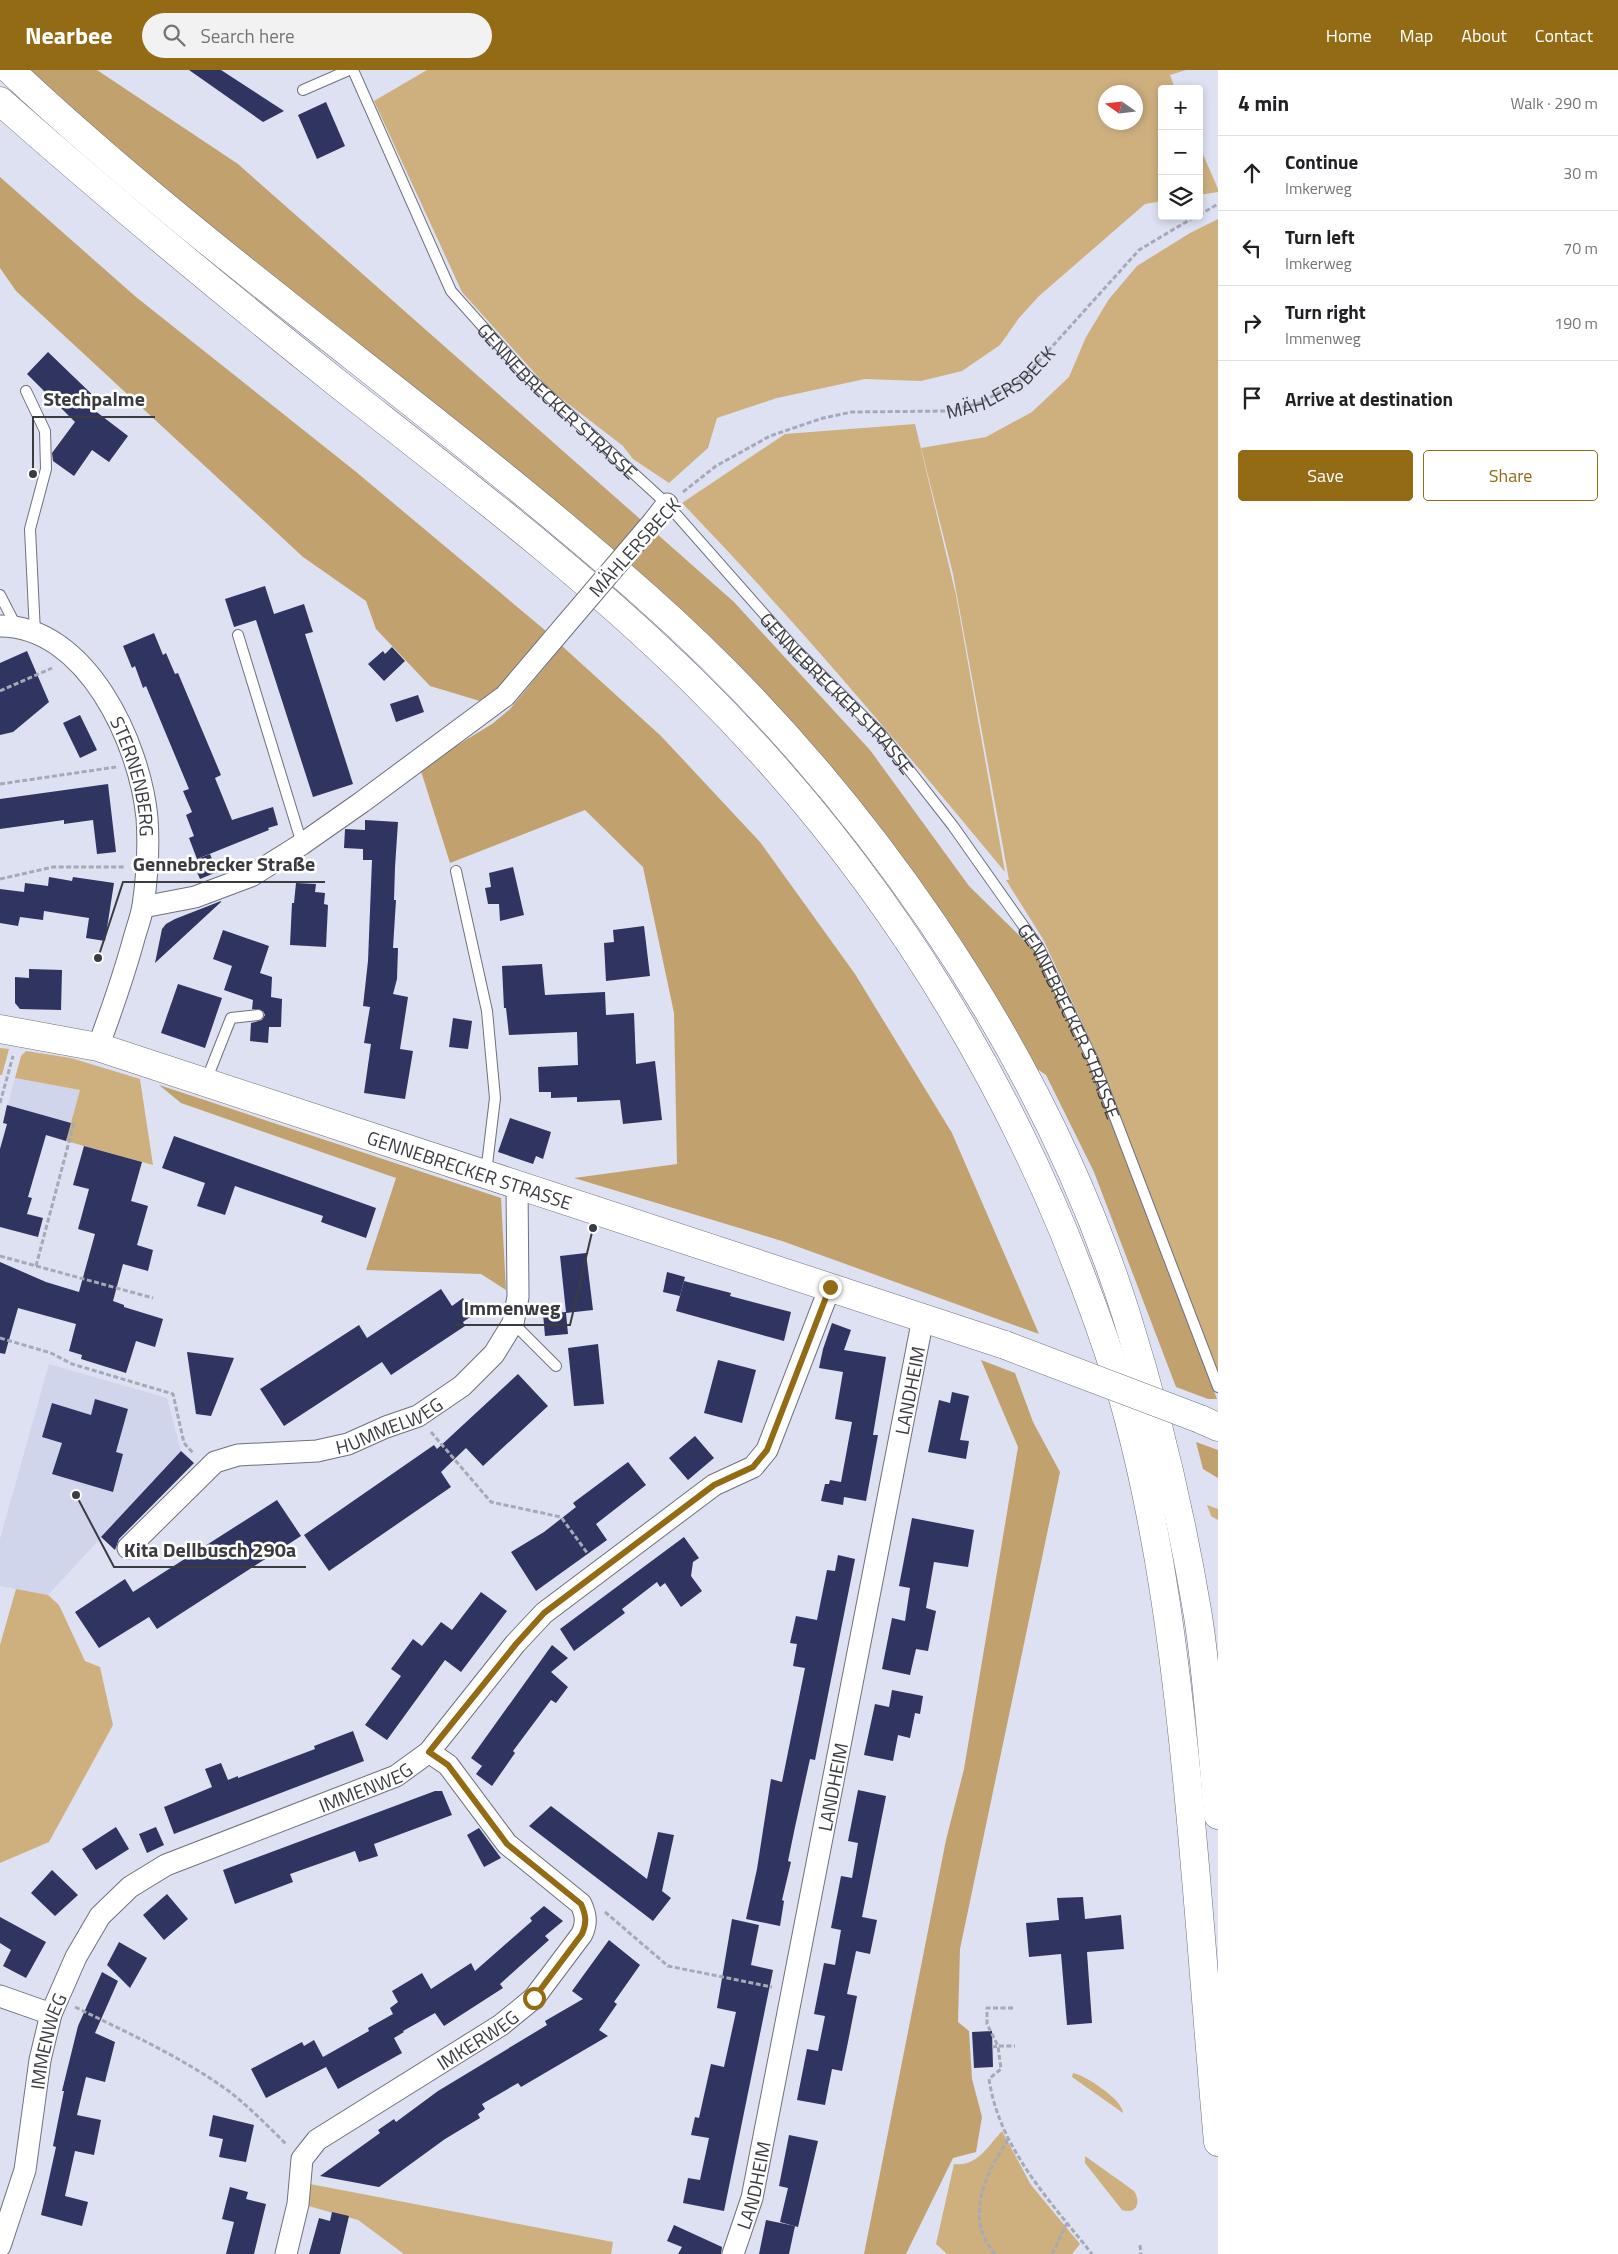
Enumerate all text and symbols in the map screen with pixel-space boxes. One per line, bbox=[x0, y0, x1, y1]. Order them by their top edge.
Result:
search box bbox=[142, 13, 492, 58]
text: Nearbee bbox=[25, 17, 112, 53]
icon: search bbox=[160, 21, 188, 49]
text: Search here bbox=[200, 21, 295, 50]
text: Home bbox=[1326, 22, 1372, 49]
text: Map bbox=[1400, 22, 1433, 49]
text: About bbox=[1461, 22, 1507, 49]
text: Contact bbox=[1535, 22, 1593, 49]
north arrow bbox=[1098, 85, 1143, 130]
map controls bbox=[1158, 85, 1203, 220]
button: + bbox=[1158, 85, 1203, 130]
text: 4 min bbox=[1238, 87, 1289, 119]
text: Walk · 290 m bbox=[1510, 91, 1598, 115]
button: − bbox=[1158, 130, 1203, 175]
text: Continue bbox=[1285, 147, 1358, 176]
icon: ahead bbox=[1238, 159, 1266, 187]
text: 30 m bbox=[1563, 161, 1598, 185]
button: layers bbox=[1158, 175, 1203, 220]
text: Imkerweg bbox=[1285, 176, 1352, 200]
text: Turn left bbox=[1285, 222, 1355, 251]
icon: left bbox=[1238, 234, 1266, 262]
text: 70 m bbox=[1563, 236, 1598, 260]
text: Imkerweg bbox=[1285, 251, 1352, 275]
text: Turn right bbox=[1285, 297, 1366, 326]
icon: right bbox=[1238, 309, 1266, 337]
text: 190 m bbox=[1554, 311, 1598, 335]
street label: GENNEBRECKER STRASSE bbox=[471, 316, 645, 485]
text: Immenweg bbox=[1285, 326, 1361, 350]
street label: MÄHLERSBECK bbox=[943, 339, 1061, 425]
callout: Stechpalme bbox=[33, 382, 155, 417]
text: Stechpalme bbox=[43, 383, 145, 414]
icon: arrive bbox=[1238, 384, 1266, 412]
text: Arrive at destination bbox=[1285, 384, 1453, 413]
button: Save bbox=[1238, 450, 1413, 501]
button: Share bbox=[1423, 450, 1598, 501]
street label: MÄHLERSBECK bbox=[581, 491, 687, 603]
street label: GENNEBRECKER STRASSE bbox=[754, 605, 922, 780]
street label: STERNENBERG bbox=[104, 711, 162, 837]
callout: Gennebrecker Straße bbox=[123, 847, 325, 882]
text: Gennebrecker Straße bbox=[133, 848, 315, 879]
street label: GENNEBRECKER STRASSE bbox=[1011, 917, 1129, 1123]
street label: GENNEBRECKER STRASSE bbox=[364, 1122, 576, 1216]
route end bbox=[819, 1276, 842, 1299]
callout: Immenweg bbox=[454, 1290, 570, 1325]
text: Immenweg bbox=[464, 1292, 561, 1323]
street label: LANDHEIM bbox=[886, 1344, 932, 1437]
street label: HUMMELWEG bbox=[333, 1389, 448, 1461]
callout: Kita Dellbusch 290a bbox=[114, 1532, 306, 1567]
text: Kita Dellbusch 290a bbox=[124, 1534, 296, 1565]
street label: LANDHEIM bbox=[809, 1740, 855, 1834]
street label: IMMENWEG bbox=[314, 1754, 418, 1819]
route start bbox=[523, 1987, 546, 2010]
street label: IMMENWEG bbox=[22, 1988, 73, 2091]
street label: IMKERWEG bbox=[430, 2002, 525, 2077]
street label: LANDHEIM bbox=[728, 2139, 777, 2233]

